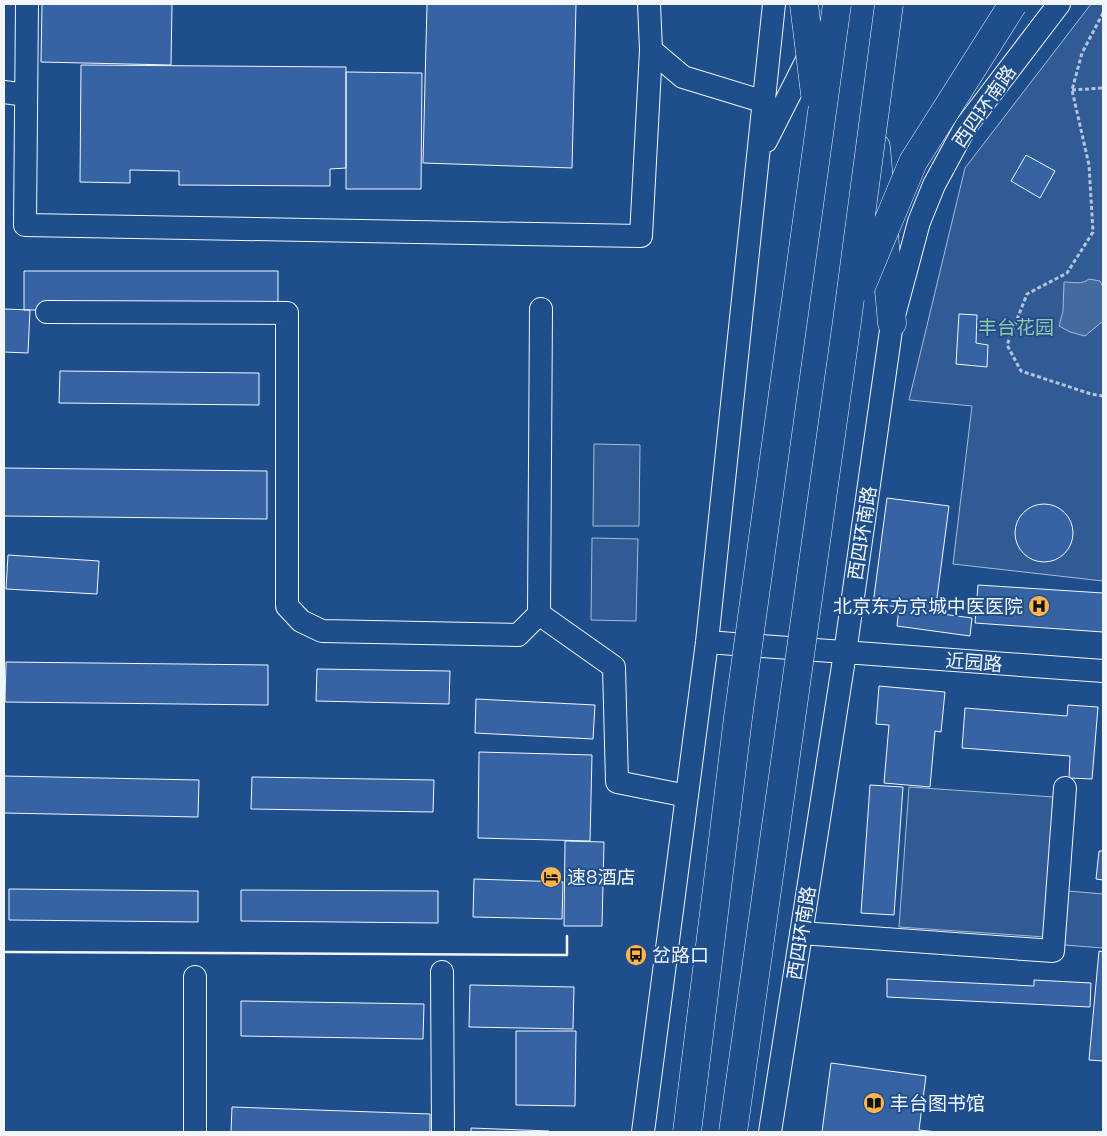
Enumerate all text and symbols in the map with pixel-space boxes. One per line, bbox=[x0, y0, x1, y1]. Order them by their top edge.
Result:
street label: 西四环南路 bbox=[947, 60, 1021, 152]
park label: 丰台花园 bbox=[978, 315, 1054, 339]
street label: 西四环南路 bbox=[843, 484, 881, 582]
place label: 北京东方京城中医医院 bbox=[833, 594, 1023, 618]
hospital icon: 北京东方京城中医医院 bbox=[1027, 594, 1051, 618]
street label: 近园路 bbox=[945, 648, 1003, 676]
hotel icon: 速8酒店 bbox=[539, 865, 563, 889]
place label: 速8酒店 bbox=[567, 865, 635, 889]
street label: 西四环南路 bbox=[782, 884, 820, 982]
bus stop icon: 岔路口 bbox=[624, 943, 648, 967]
place label: 岔路口 bbox=[652, 943, 709, 967]
library icon: 丰台图书馆 bbox=[862, 1091, 886, 1115]
place label: 丰台图书馆 bbox=[890, 1091, 985, 1115]

